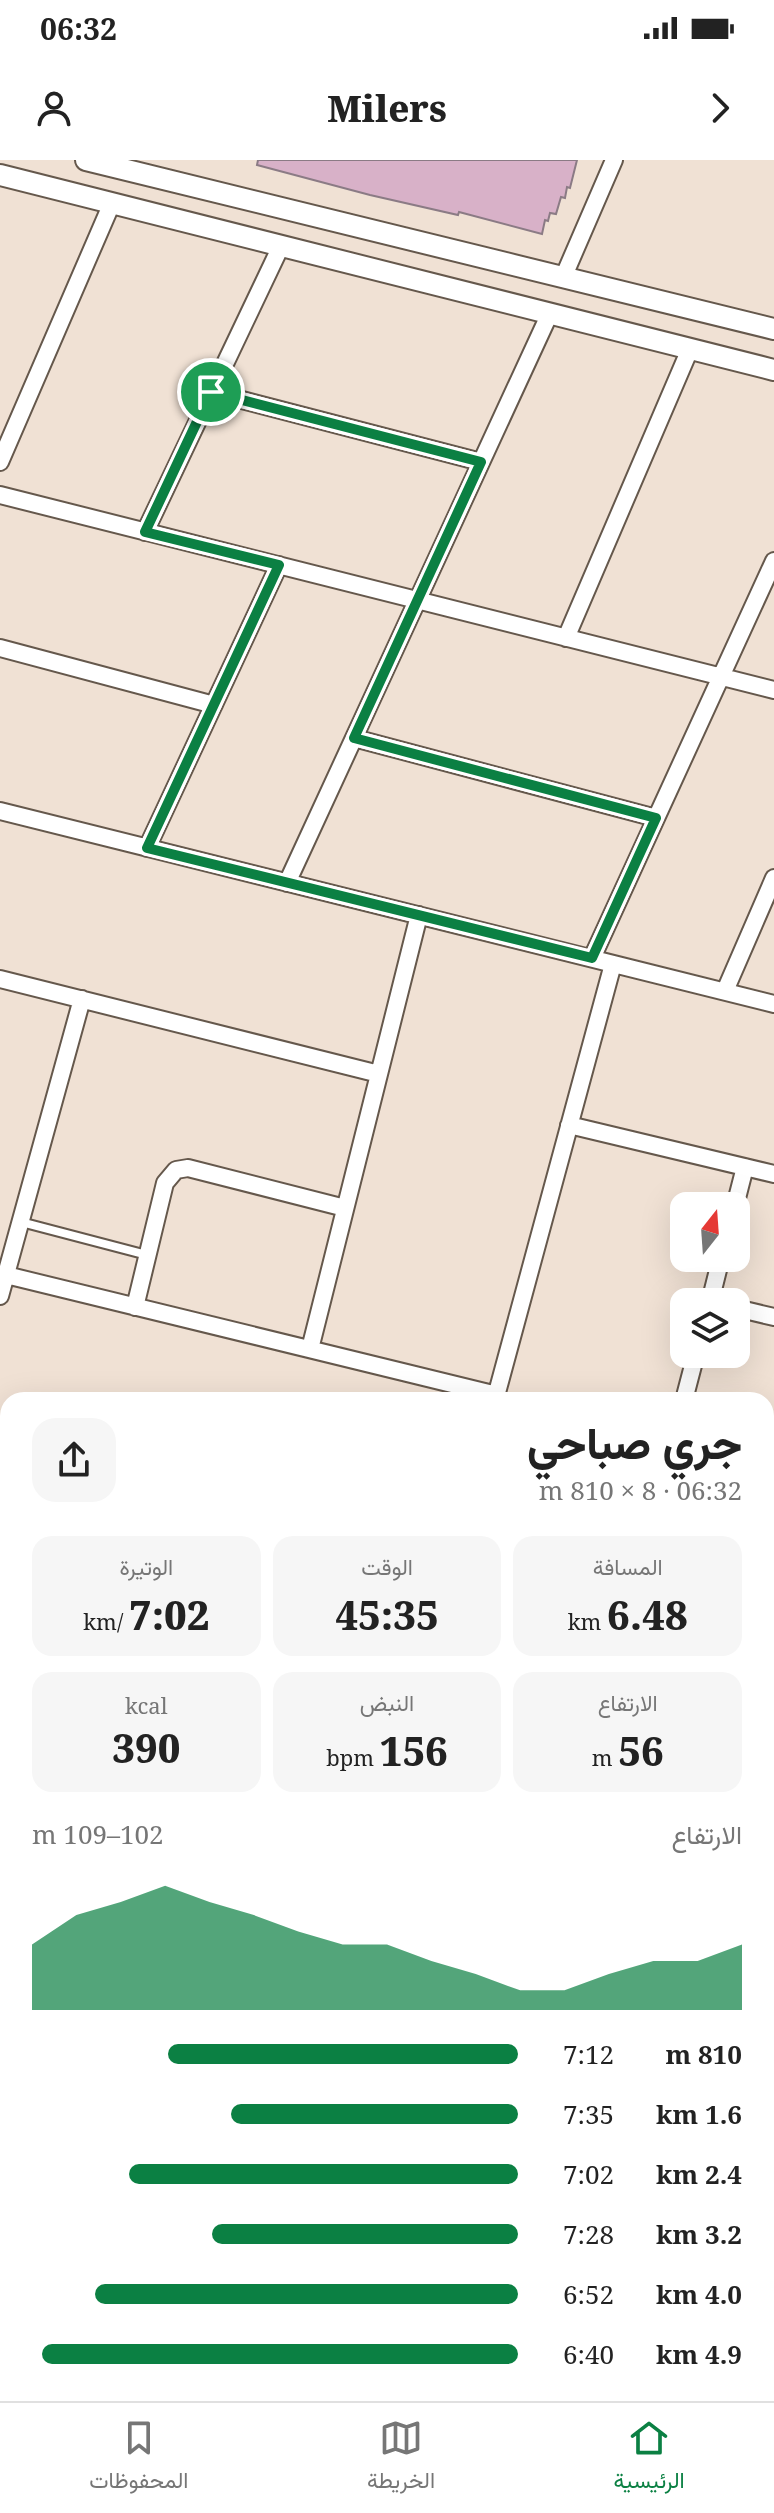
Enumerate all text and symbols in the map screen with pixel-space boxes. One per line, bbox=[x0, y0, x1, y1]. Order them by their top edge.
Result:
text: 06:32 bbox=[40, 8, 117, 49]
text: Milers bbox=[327, 84, 447, 133]
icon: person bbox=[32, 86, 76, 130]
icon: forward bbox=[698, 86, 742, 130]
pin bbox=[177, 358, 245, 426]
icon: arrive bbox=[189, 370, 233, 414]
north arrow bbox=[670, 1192, 750, 1272]
map controls bbox=[670, 1192, 750, 1368]
button: layers bbox=[670, 1288, 750, 1368]
text: جري صباحي bbox=[527, 1412, 742, 1472]
button: share bbox=[32, 1418, 116, 1502]
text: 06:32 · 8 × 810 m bbox=[539, 1472, 742, 1508]
text: الوتيرة bbox=[119, 1551, 173, 1581]
text: الوقت bbox=[361, 1551, 413, 1581]
text: المسافة bbox=[593, 1551, 663, 1581]
text: 7:02 bbox=[129, 1587, 209, 1642]
text: 45:35 bbox=[335, 1587, 439, 1642]
text: 6.48 bbox=[607, 1587, 688, 1642]
text: /km bbox=[83, 1606, 129, 1636]
text: km bbox=[568, 1606, 607, 1636]
text: النبض bbox=[360, 1687, 414, 1717]
text: الارتفاع bbox=[598, 1687, 658, 1717]
text: kcal bbox=[125, 1690, 168, 1720]
text: 390 bbox=[112, 1720, 180, 1775]
text: 156 bbox=[380, 1723, 448, 1778]
text: 56 bbox=[618, 1723, 664, 1778]
text: bpm bbox=[326, 1742, 380, 1772]
text: m bbox=[592, 1742, 618, 1772]
text: 102–109 m bbox=[32, 1816, 164, 1852]
text: الارتفاع bbox=[671, 1816, 742, 1852]
text: 7:12 bbox=[563, 2036, 614, 2072]
text: 810 m bbox=[666, 2036, 742, 2072]
text: 7:35 bbox=[563, 2096, 614, 2132]
text: 1.6 km bbox=[656, 2096, 742, 2132]
text: 7:02 bbox=[563, 2156, 614, 2192]
text: 2.4 km bbox=[656, 2156, 742, 2192]
text: 7:28 bbox=[563, 2216, 614, 2252]
text: 3.2 km bbox=[656, 2216, 742, 2252]
text: 6:52 bbox=[563, 2276, 614, 2312]
text: 4.0 km bbox=[656, 2276, 742, 2312]
text: 6:40 bbox=[563, 2336, 614, 2372]
text: 4.9 km bbox=[656, 2336, 742, 2372]
tab: المحفوظات bbox=[89, 2416, 188, 2500]
tab: الخريطة bbox=[367, 2416, 435, 2500]
tab: الرئيسية bbox=[614, 2416, 685, 2500]

